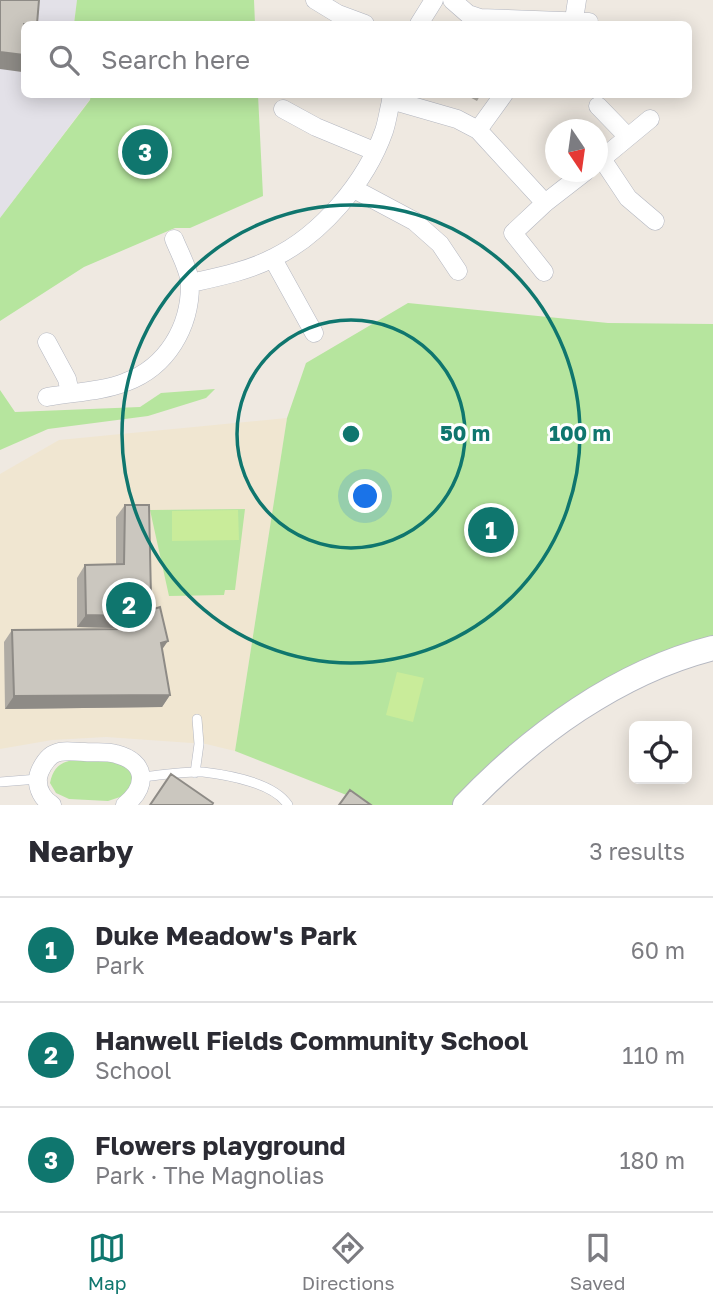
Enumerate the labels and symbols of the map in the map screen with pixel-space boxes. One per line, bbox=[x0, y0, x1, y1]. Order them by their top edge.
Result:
north arrow bbox=[545, 119, 608, 182]
pin: 3 bbox=[122, 126, 168, 178]
text: 50 m bbox=[440, 420, 490, 446]
text: 100 m bbox=[549, 420, 611, 446]
centre of rings bbox=[339, 422, 363, 446]
your location bbox=[348, 479, 382, 513]
pin: 1 bbox=[468, 504, 514, 556]
pin: 2 bbox=[106, 579, 152, 631]

